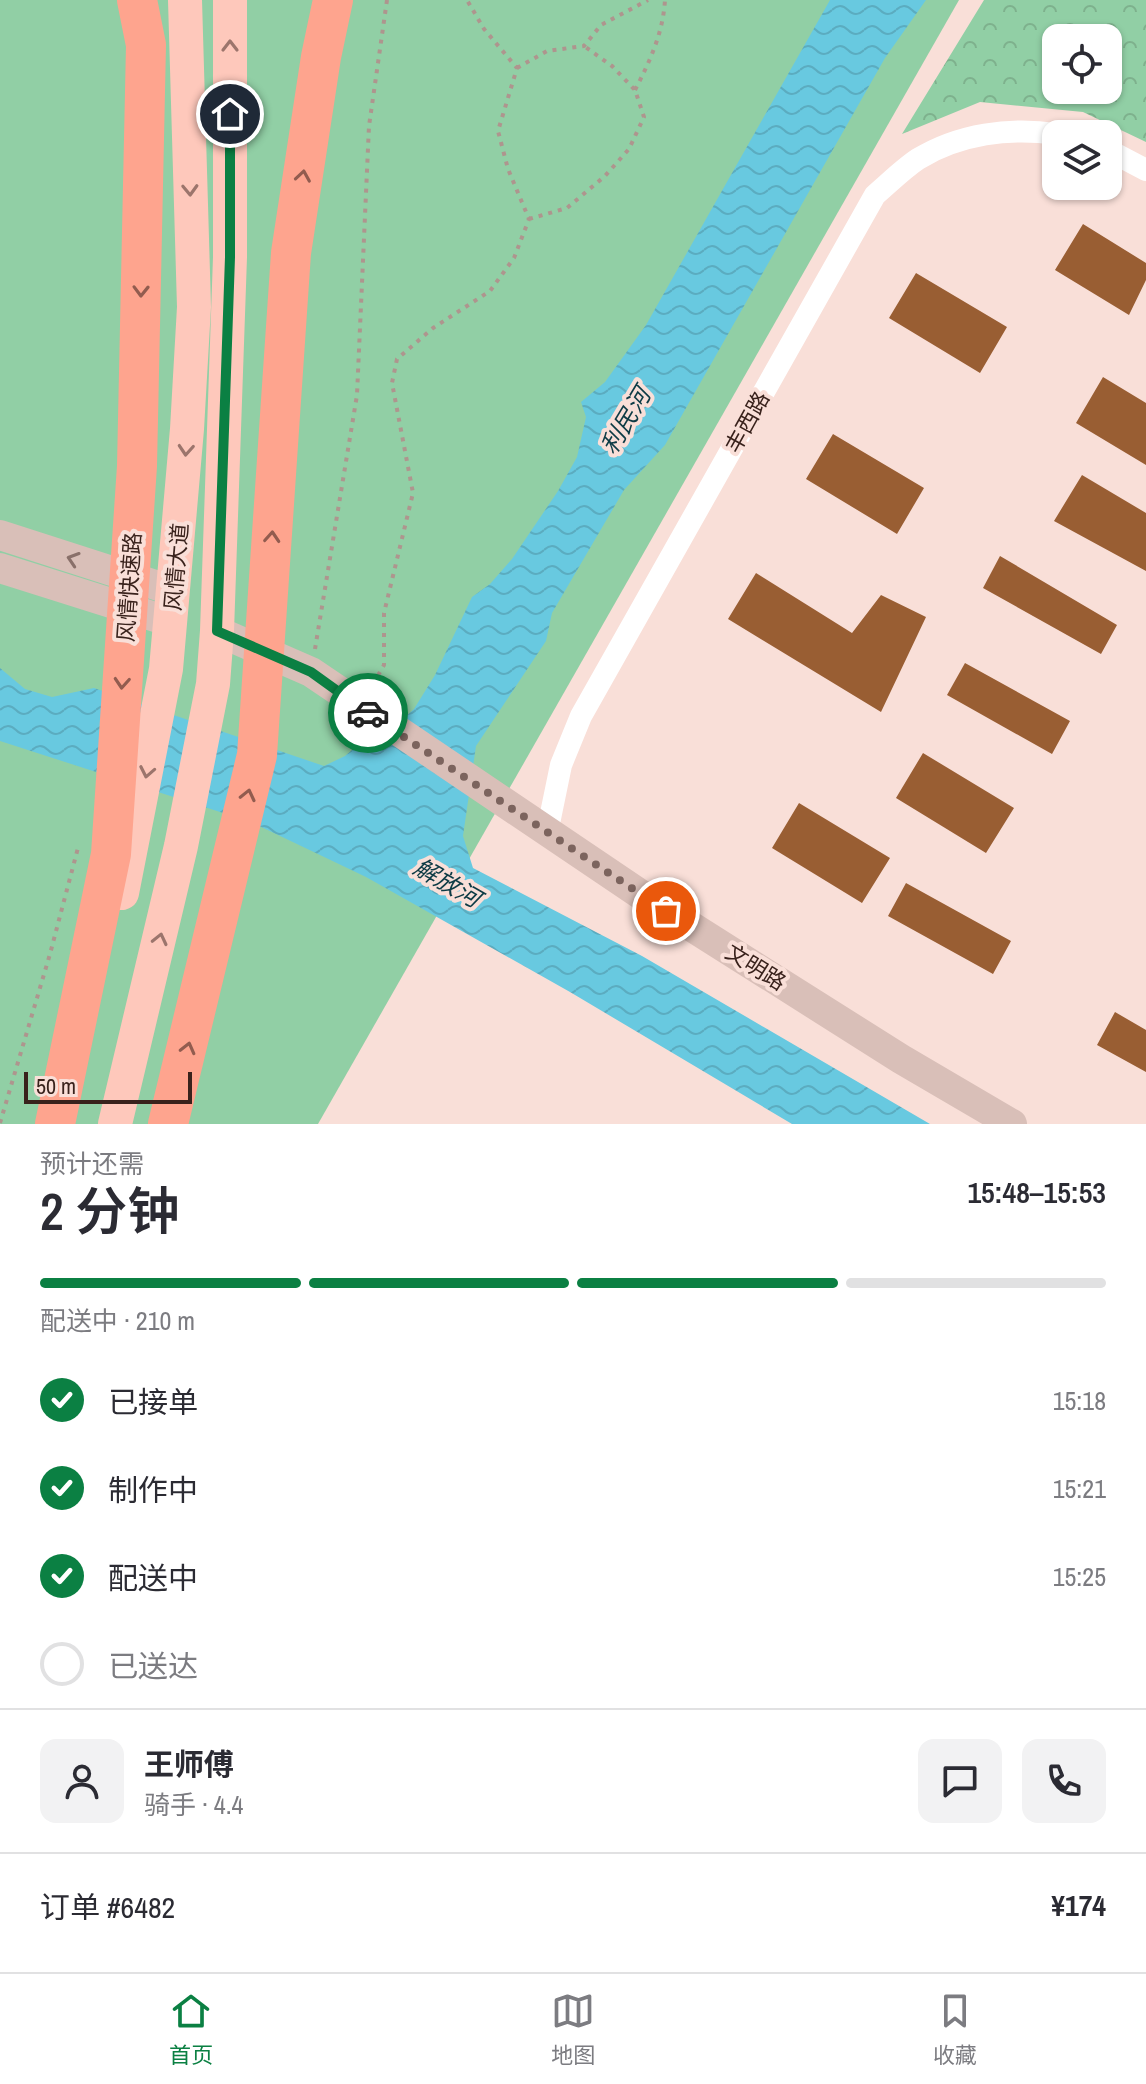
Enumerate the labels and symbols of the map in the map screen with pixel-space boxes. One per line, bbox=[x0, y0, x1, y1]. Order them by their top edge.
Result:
one-way arrow bbox=[221, 39, 239, 52]
pin bbox=[196, 80, 264, 148]
one-way arrow bbox=[294, 169, 311, 183]
one-way arrow bbox=[182, 184, 199, 197]
one-way arrow bbox=[132, 285, 149, 298]
water label: 利民河 bbox=[593, 378, 659, 460]
street label: 丰西路 bbox=[718, 386, 776, 458]
one-way arrow bbox=[178, 444, 195, 457]
street label: 风情大道 bbox=[157, 522, 195, 612]
one-way arrow bbox=[263, 530, 280, 543]
street label: 风情快速路 bbox=[110, 531, 148, 643]
one-way arrow bbox=[67, 552, 81, 568]
courier bbox=[328, 673, 408, 753]
one-way arrow bbox=[114, 677, 131, 690]
one-way arrow bbox=[139, 765, 156, 779]
one-way arrow bbox=[238, 789, 255, 803]
water label: 解放河 bbox=[408, 850, 490, 916]
pin bbox=[632, 877, 700, 945]
one-way arrow bbox=[151, 933, 168, 947]
street label: 文明路 bbox=[720, 937, 792, 997]
one-way arrow bbox=[178, 1042, 195, 1056]
scale bar bbox=[24, 1068, 192, 1104]

